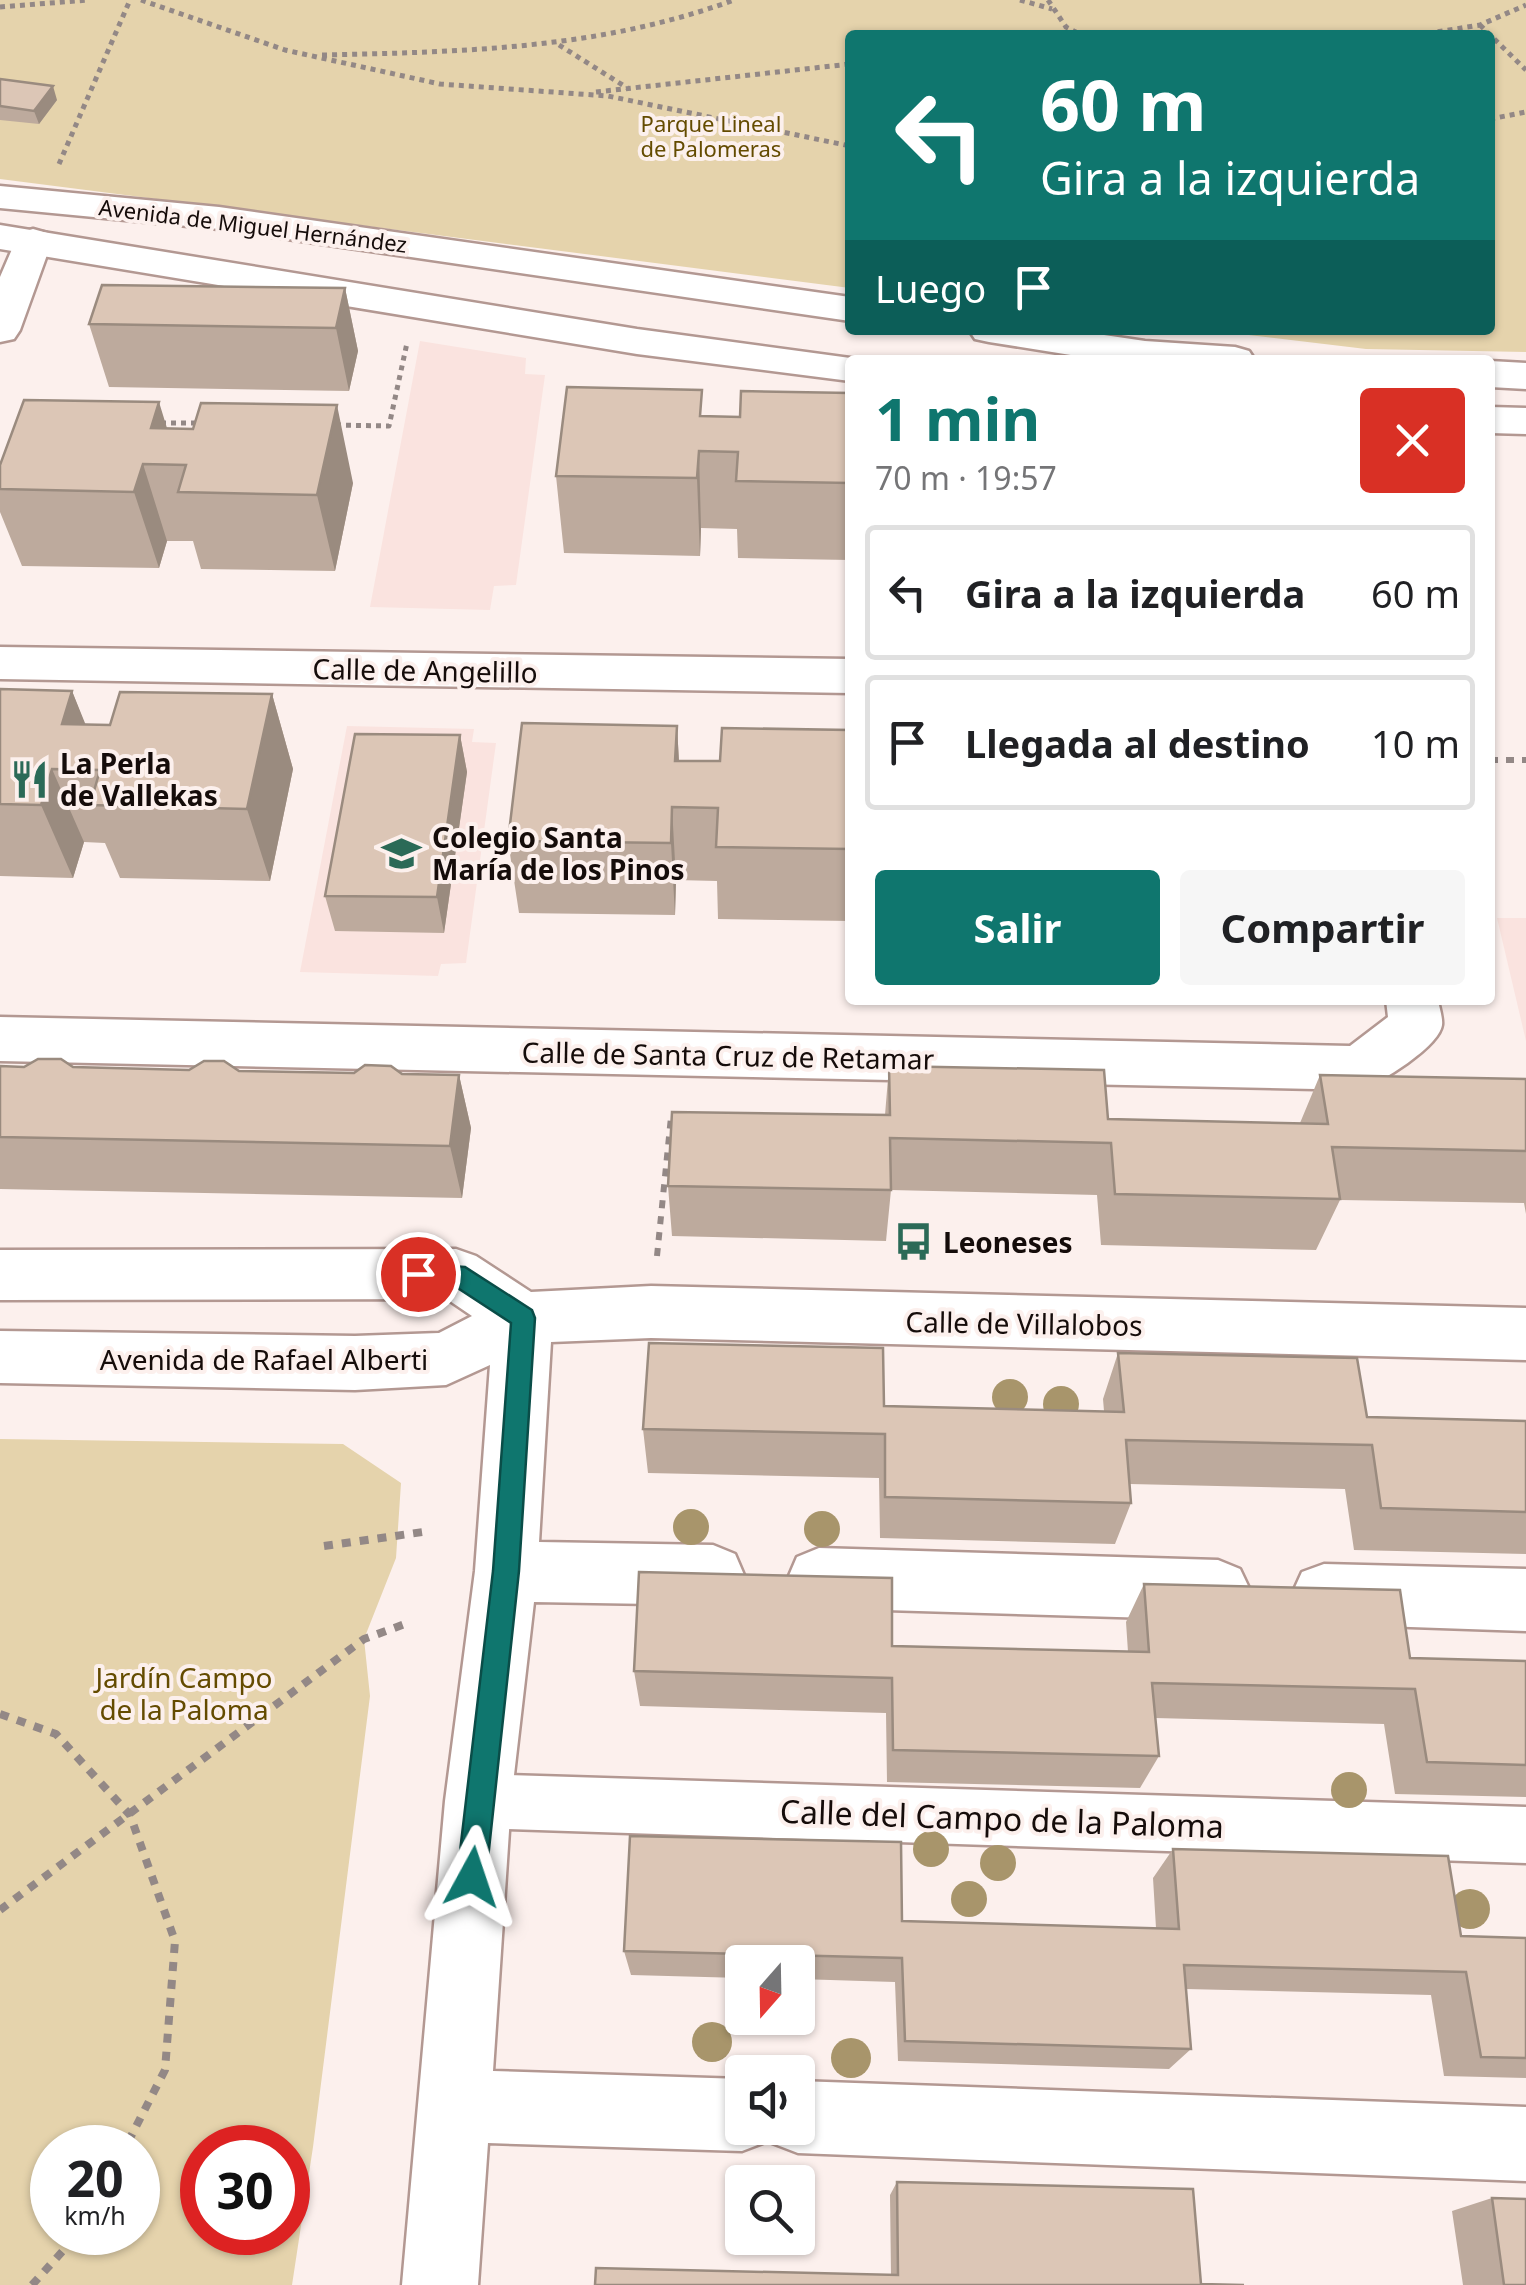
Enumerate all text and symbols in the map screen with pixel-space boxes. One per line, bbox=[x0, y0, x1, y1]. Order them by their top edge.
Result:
text: 60 m bbox=[1040, 56, 1207, 152]
icon: left bbox=[875, 70, 1005, 200]
park label: Parque Lineal de Palomeras bbox=[641, 108, 781, 163]
text: Gira a la izquierda bbox=[1040, 147, 1420, 208]
street label: Avenida de Miguel Hernández bbox=[97, 191, 409, 259]
icon: arrive bbox=[1006, 260, 1061, 315]
text: Luego bbox=[875, 262, 986, 314]
text: 1 min bbox=[875, 377, 1040, 459]
button: close bbox=[1360, 388, 1465, 493]
text: 70 m · 19:57 bbox=[875, 456, 1057, 499]
icon: left bbox=[880, 565, 935, 620]
text: Gira a la izquierda bbox=[965, 567, 1305, 619]
text: 60 m bbox=[1371, 567, 1460, 619]
street label: Calle de Angelillo bbox=[312, 649, 538, 691]
icon: arrive bbox=[880, 715, 935, 770]
text: Llegada al destino bbox=[965, 717, 1310, 769]
text: 10 m bbox=[1371, 717, 1460, 769]
place label: La Perla de Vallekas bbox=[60, 744, 218, 814]
restaurant icon: La Perla de Vallekas bbox=[9, 758, 51, 800]
place label: Colegio Santa María de los Pinos bbox=[432, 818, 685, 888]
school or university icon: Colegio Santa María de los Pinos bbox=[381, 832, 423, 874]
button: Salir bbox=[875, 870, 1160, 985]
button: Compartir bbox=[1180, 870, 1465, 985]
street label: Calle de Santa Cruz de Retamar bbox=[521, 1032, 935, 1078]
bus stop icon: Leoneses bbox=[892, 1221, 934, 1263]
place label: Leoneses bbox=[943, 1223, 1073, 1261]
pin bbox=[376, 1232, 461, 1317]
icon: arrive bbox=[391, 1247, 446, 1302]
street label: Calle de Villalobos bbox=[905, 1302, 1143, 1344]
street label: Avenida de Rafael Alberti bbox=[100, 1340, 428, 1378]
park label: Jardín Campo de la Paloma bbox=[92, 1658, 273, 1728]
street label: Calle del Campo de la Paloma bbox=[779, 1789, 1225, 1847]
position arrow bbox=[420, 1825, 524, 1929]
north arrow bbox=[725, 1945, 815, 2035]
map controls bbox=[725, 1945, 815, 2255]
button: sound bbox=[725, 2055, 815, 2145]
speed limit sign: 30 bbox=[180, 2125, 310, 2255]
text: 20 bbox=[66, 2144, 124, 2212]
button: search bbox=[725, 2165, 815, 2255]
text: km/h bbox=[64, 2198, 126, 2232]

